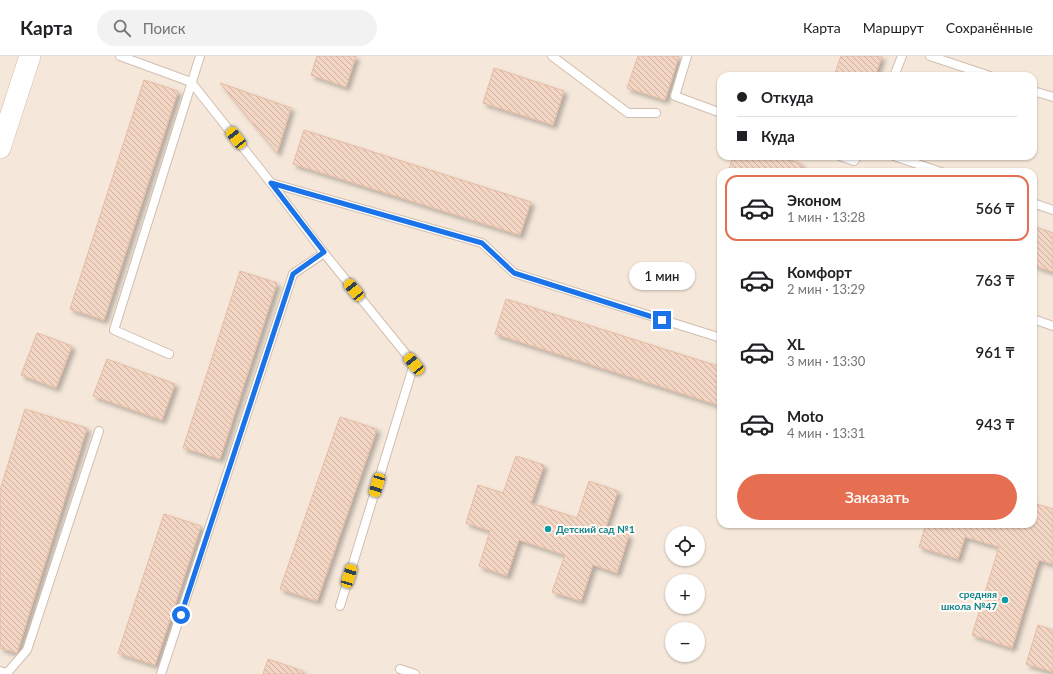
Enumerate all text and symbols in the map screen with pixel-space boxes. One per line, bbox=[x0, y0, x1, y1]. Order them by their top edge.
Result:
search box bbox=[97, 10, 377, 46]
text: Карта bbox=[20, 16, 73, 39]
icon: search bbox=[111, 17, 133, 39]
text: Поиск bbox=[143, 19, 186, 37]
text: Карта bbox=[803, 19, 841, 36]
text: Маршрут bbox=[863, 19, 924, 36]
text: Сохранённые bbox=[946, 19, 1033, 36]
text: Откуда bbox=[761, 88, 813, 106]
car bbox=[224, 125, 248, 151]
text: Куда bbox=[761, 127, 795, 145]
icon: car bbox=[739, 190, 775, 226]
text: Эконом bbox=[787, 191, 841, 209]
text: 566 ₸ bbox=[976, 199, 1015, 217]
text: 1 мин · 13:28 bbox=[787, 209, 865, 225]
callout: 1 мин bbox=[629, 262, 695, 290]
icon: car bbox=[739, 262, 775, 298]
text: Комфорт bbox=[787, 263, 852, 281]
text: 1 мин bbox=[645, 268, 679, 284]
text: 763 ₸ bbox=[976, 271, 1015, 289]
car bbox=[342, 277, 366, 303]
text: 2 мин · 13:29 bbox=[787, 281, 865, 297]
route end bbox=[653, 311, 671, 329]
icon: car bbox=[739, 334, 775, 370]
text: XL bbox=[787, 335, 805, 353]
text: 961 ₸ bbox=[976, 343, 1015, 361]
car bbox=[402, 351, 426, 377]
text: 3 мин · 13:30 bbox=[787, 353, 865, 369]
icon: car bbox=[739, 406, 775, 442]
text: Moto bbox=[787, 407, 824, 425]
text: 943 ₸ bbox=[976, 415, 1015, 433]
text: 4 мин · 13:31 bbox=[787, 425, 865, 441]
car bbox=[368, 472, 386, 498]
button: Заказать bbox=[737, 474, 1017, 520]
place label: Детский сад №1 bbox=[556, 523, 635, 535]
marker: Детский сад №1 bbox=[543, 524, 553, 534]
map controls bbox=[665, 526, 705, 662]
button: locate bbox=[665, 526, 705, 566]
car bbox=[340, 563, 358, 589]
button: + bbox=[665, 574, 705, 614]
place label: средняя школа №47 bbox=[941, 588, 997, 612]
marker: средняя школа №47 bbox=[1000, 595, 1010, 605]
route start bbox=[172, 606, 190, 624]
button: − bbox=[665, 622, 705, 662]

